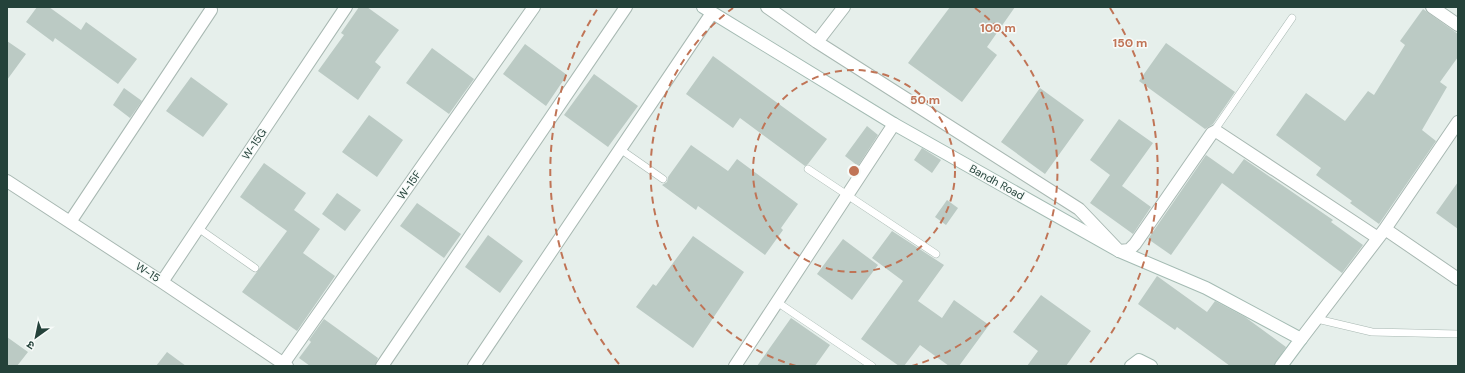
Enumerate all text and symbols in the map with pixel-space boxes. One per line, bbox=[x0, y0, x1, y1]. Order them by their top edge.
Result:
text: 100 m bbox=[980, 20, 1016, 36]
text: 150 m bbox=[1113, 35, 1147, 51]
text: 50 m bbox=[910, 92, 940, 108]
street label: W-15G bbox=[239, 126, 269, 162]
street label: Bandh Road bbox=[967, 161, 1027, 203]
centre of rings bbox=[847, 164, 861, 178]
street label: W-15F bbox=[394, 168, 424, 202]
street label: W-15 bbox=[133, 259, 163, 285]
north arrow bbox=[16, 317, 56, 357]
text: उ bbox=[24, 337, 37, 353]

